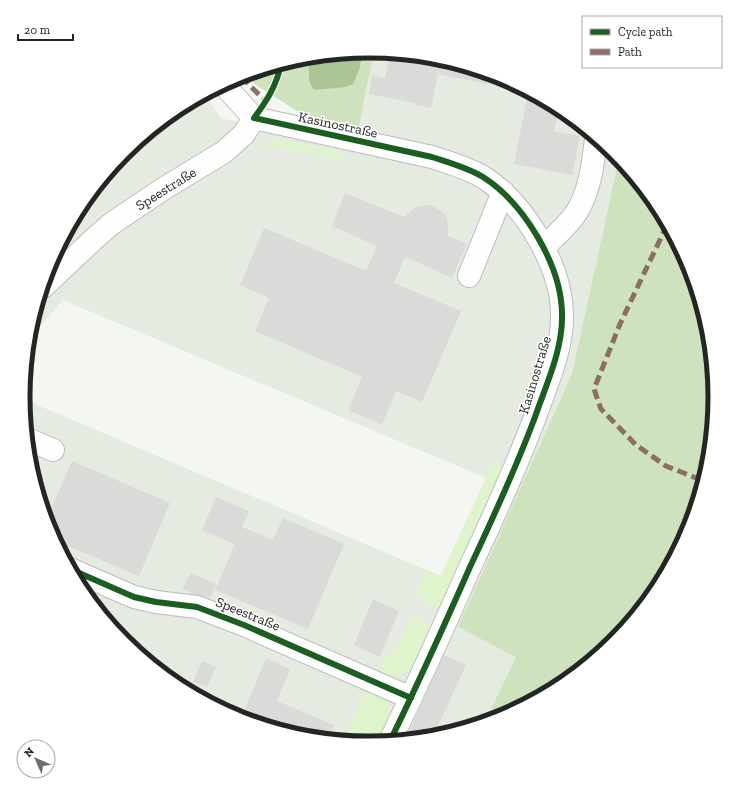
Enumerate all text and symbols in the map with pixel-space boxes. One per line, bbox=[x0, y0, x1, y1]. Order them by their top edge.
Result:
scale bar bbox=[18, 16, 73, 42]
legend bbox=[582, 16, 722, 68]
text: 20 m bbox=[24, 23, 51, 37]
text: Cycle path bbox=[618, 25, 673, 39]
text: Path bbox=[618, 45, 642, 59]
street label: Kasinostraße bbox=[297, 108, 380, 142]
street label: Speestraße bbox=[133, 164, 200, 214]
street label: Kasinostraße bbox=[515, 334, 555, 416]
street label: Speestraße bbox=[213, 593, 283, 635]
north arrow bbox=[16, 739, 56, 779]
text: N bbox=[22, 744, 37, 760]

